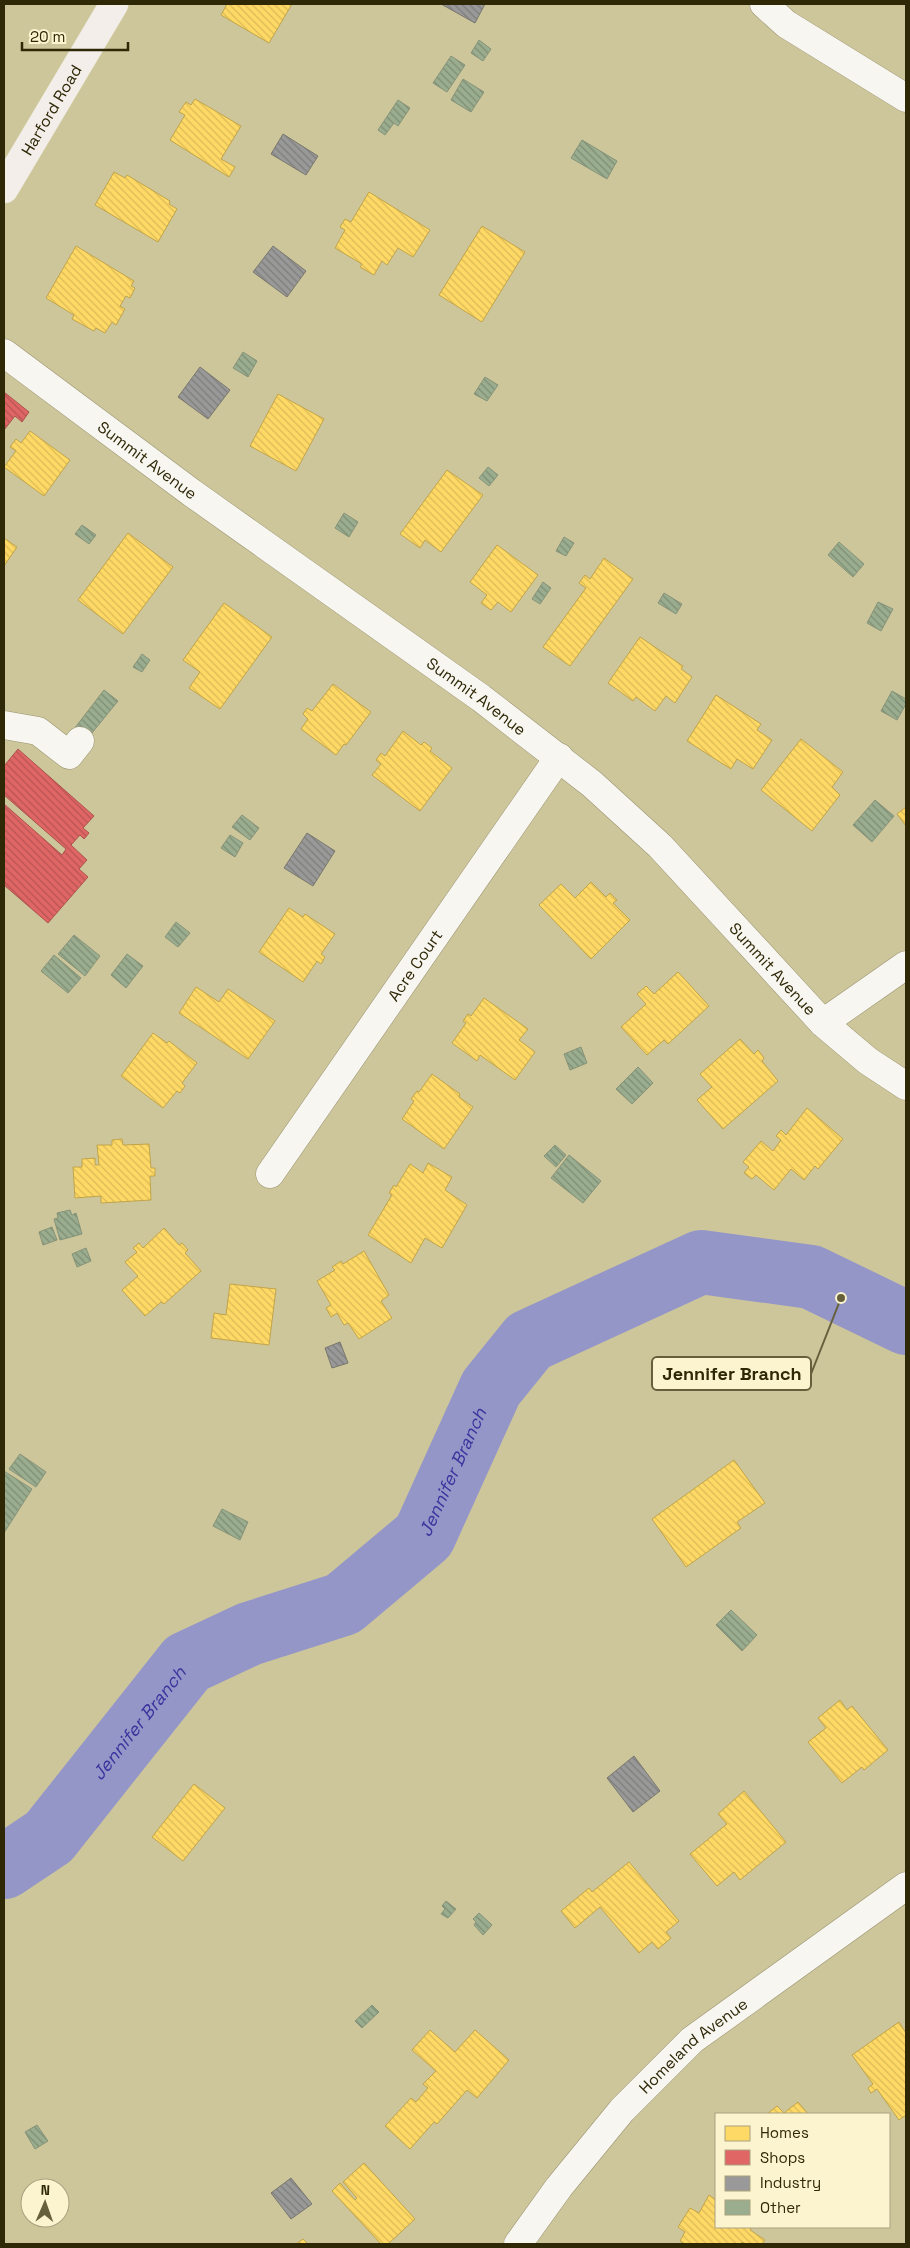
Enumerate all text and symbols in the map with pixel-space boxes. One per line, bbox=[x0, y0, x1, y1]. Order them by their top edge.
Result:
scale bar bbox=[22, 20, 129, 52]
text: 20 m bbox=[30, 27, 65, 46]
street label: Harford Road bbox=[16, 61, 86, 159]
street label: Summit Avenue bbox=[93, 416, 201, 504]
street label: Summit Avenue bbox=[422, 653, 530, 740]
street label: Summit Avenue bbox=[725, 918, 821, 1020]
street label: Acre Court bbox=[383, 926, 447, 1005]
callout: Jennifer Branch bbox=[652, 1357, 811, 1390]
text: Jennifer Branch bbox=[662, 1362, 802, 1385]
water label: Jennifer Branch bbox=[413, 1403, 492, 1540]
water label: Jennifer Branch bbox=[87, 1661, 191, 1785]
street label: Homeland Avenue bbox=[634, 1993, 752, 2098]
legend bbox=[715, 2113, 890, 2228]
text: Homes bbox=[760, 2123, 809, 2142]
text: Shops bbox=[760, 2148, 805, 2167]
text: Industry bbox=[760, 2173, 821, 2192]
north arrow bbox=[20, 2178, 70, 2228]
text: N bbox=[40, 2181, 50, 2199]
text: Other bbox=[760, 2198, 801, 2217]

